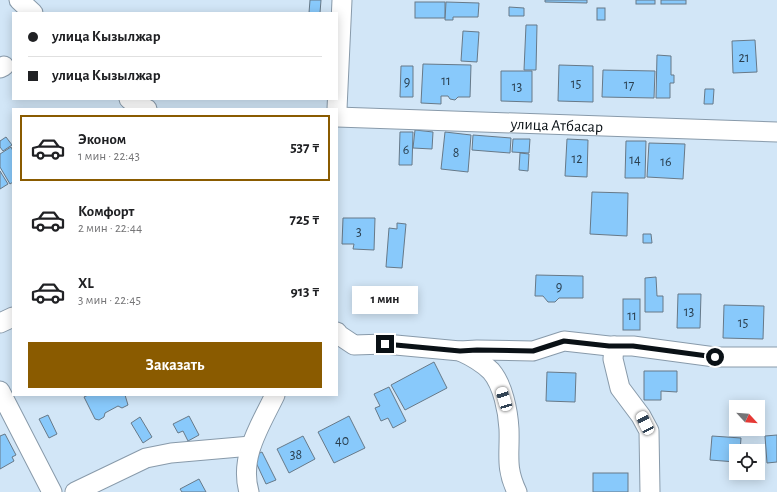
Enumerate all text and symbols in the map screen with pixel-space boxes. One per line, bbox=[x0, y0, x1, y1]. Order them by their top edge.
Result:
text: улица Кызылжар bbox=[52, 29, 161, 44]
house number: 21 bbox=[738, 51, 750, 65]
text: улица Кызылжар bbox=[52, 68, 161, 83]
house number: 11 bbox=[441, 74, 451, 88]
house number: 9 bbox=[404, 75, 410, 89]
house number: 15 bbox=[571, 77, 581, 91]
house number: 17 bbox=[624, 78, 634, 92]
house number: 13 bbox=[512, 80, 523, 94]
street label: улица Атбасар bbox=[509, 116, 603, 135]
icon: car bbox=[30, 130, 66, 166]
text: Эконом bbox=[78, 132, 126, 147]
text: 537 ₸ bbox=[290, 140, 320, 155]
house number: 6 bbox=[403, 143, 409, 157]
house number: 8 bbox=[453, 146, 459, 160]
text: 1 мин · 22:43 bbox=[78, 150, 140, 163]
house number: 12 bbox=[571, 152, 583, 166]
house number: 14 bbox=[629, 153, 641, 167]
house number: 16 bbox=[660, 155, 672, 169]
icon: car bbox=[30, 202, 66, 238]
text: Комфорт bbox=[78, 204, 134, 219]
text: 725 ₸ bbox=[290, 212, 320, 227]
text: 2 мин · 22:44 bbox=[78, 222, 142, 235]
house number: 3 bbox=[356, 225, 362, 239]
icon: car bbox=[30, 274, 66, 310]
text: XL bbox=[78, 276, 94, 291]
house number: 9 bbox=[556, 280, 562, 294]
text: 913 ₸ bbox=[290, 284, 320, 299]
callout: 1 мин bbox=[352, 286, 418, 314]
text: 1 мин bbox=[371, 293, 400, 306]
text: 3 мин · 22:45 bbox=[78, 294, 141, 307]
house number: 13 bbox=[684, 305, 695, 319]
house number: 11 bbox=[627, 309, 637, 323]
house number: 15 bbox=[738, 316, 748, 330]
route end bbox=[376, 335, 394, 353]
button: Заказать bbox=[28, 342, 322, 388]
route start bbox=[706, 348, 724, 366]
car bbox=[495, 386, 513, 412]
north arrow bbox=[729, 400, 765, 436]
map controls bbox=[729, 400, 765, 480]
car bbox=[634, 410, 656, 436]
house number: 40 bbox=[335, 434, 349, 448]
button: locate bbox=[729, 444, 765, 480]
house number: 38 bbox=[290, 448, 302, 462]

